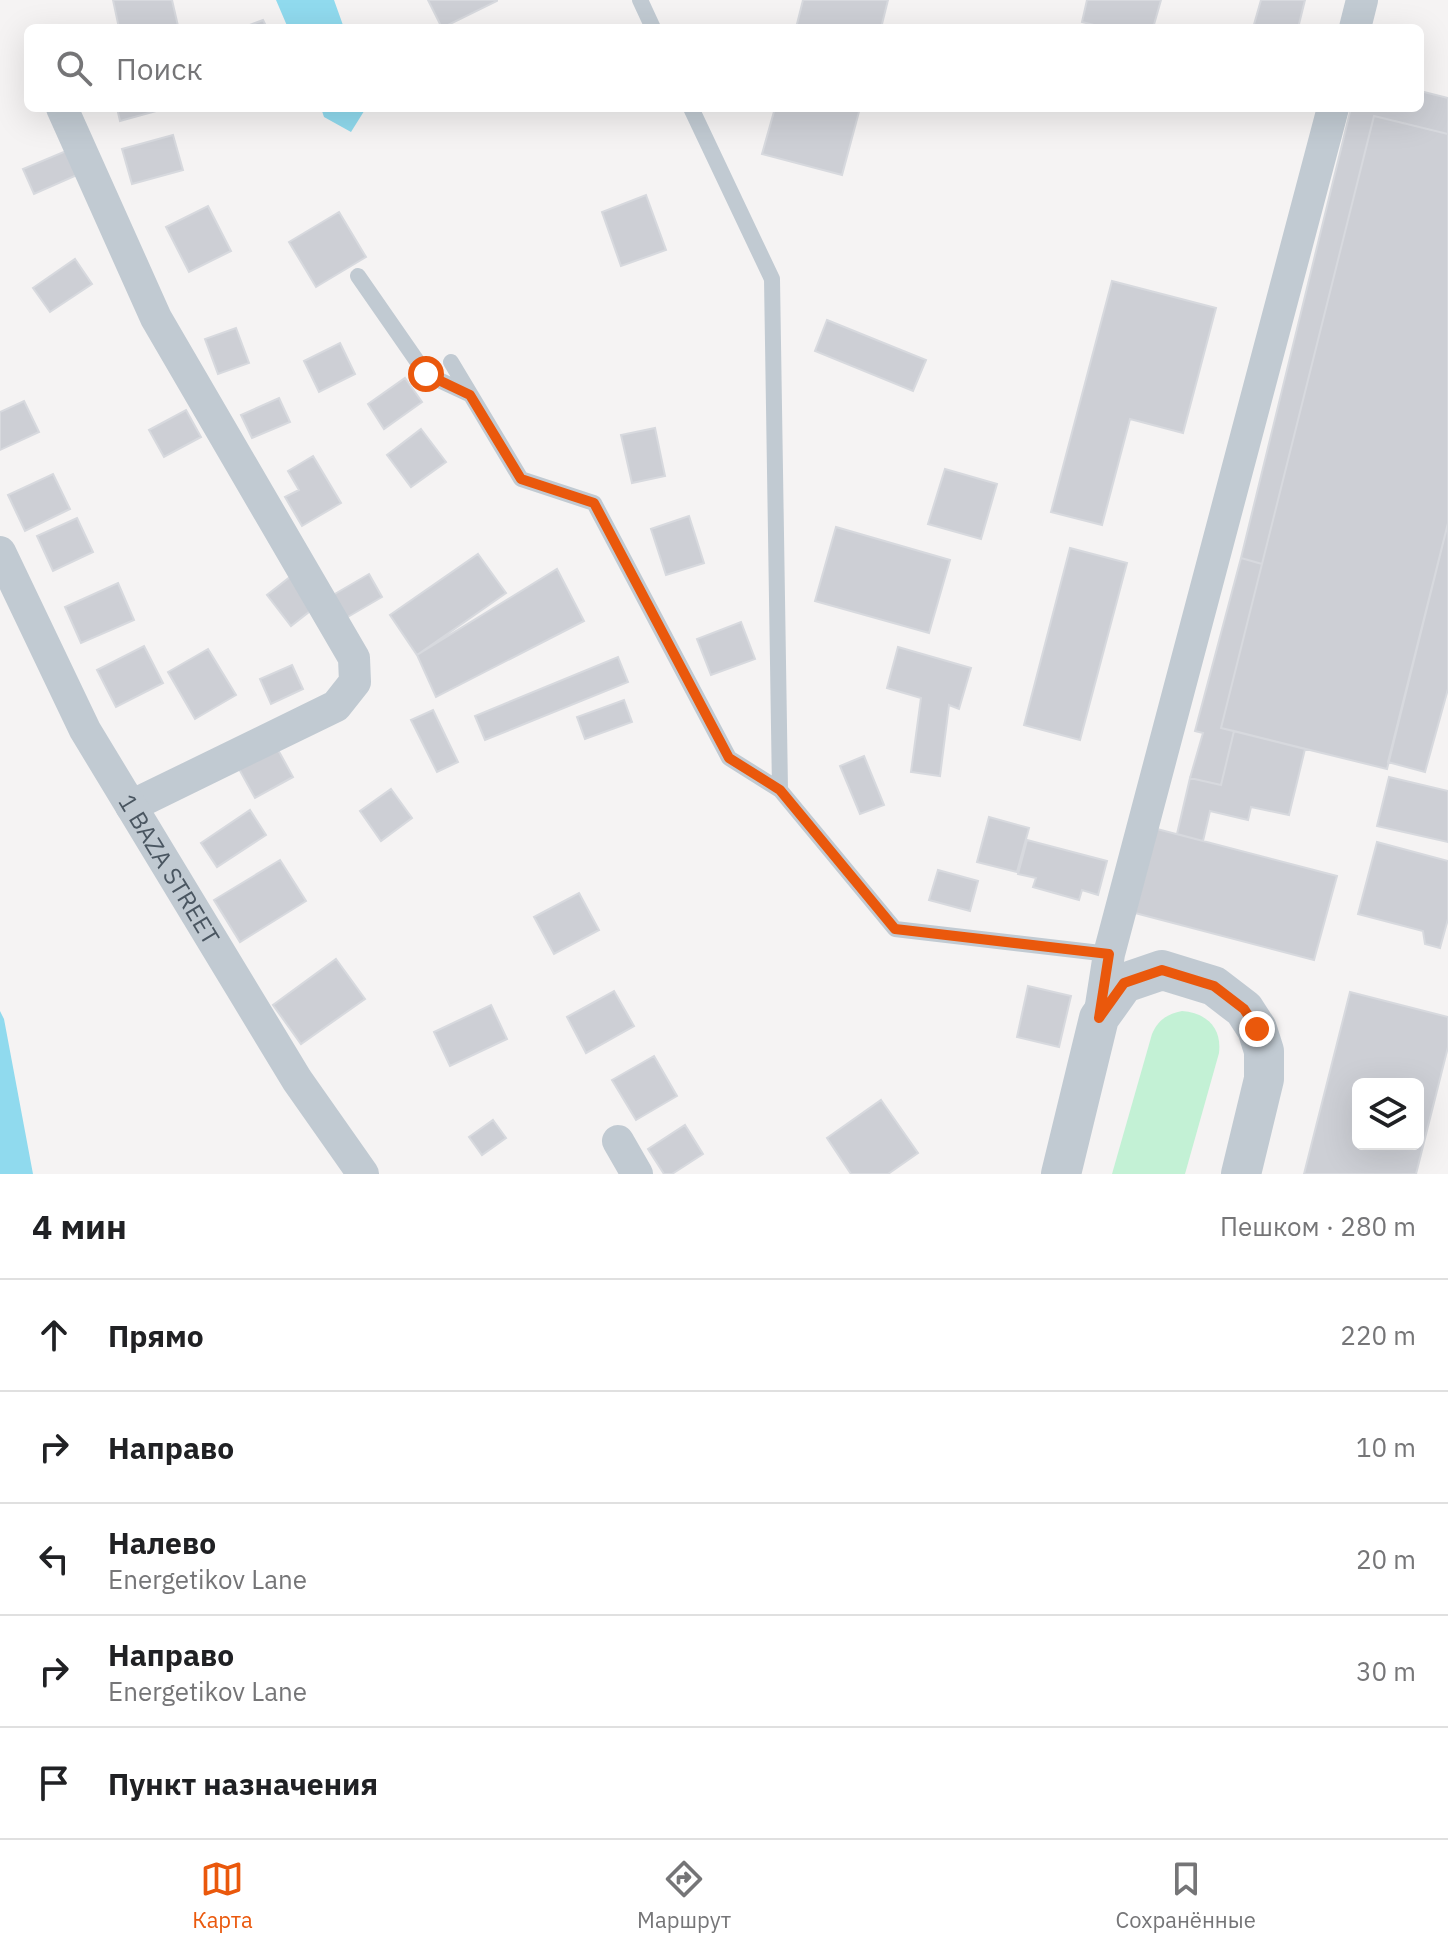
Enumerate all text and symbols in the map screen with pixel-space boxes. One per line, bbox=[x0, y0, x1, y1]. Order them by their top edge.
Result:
search box bbox=[24, 24, 1424, 112]
icon: search bbox=[52, 46, 96, 90]
text: Поиск bbox=[116, 49, 203, 88]
route start bbox=[408, 356, 444, 392]
street label: 1 BAZA STREET bbox=[111, 788, 227, 951]
route end bbox=[1239, 1011, 1275, 1047]
map controls bbox=[1352, 1078, 1424, 1150]
button: layers bbox=[1352, 1078, 1424, 1150]
text: 4 мин bbox=[32, 1204, 127, 1248]
text: Пешком · 280 m bbox=[1220, 1209, 1416, 1243]
icon: ahead bbox=[32, 1313, 76, 1357]
text: Прямо bbox=[108, 1316, 204, 1355]
text: 220 m bbox=[1340, 1318, 1416, 1352]
icon: right bbox=[32, 1425, 76, 1469]
text: Направо bbox=[108, 1428, 234, 1467]
text: 10 m bbox=[1356, 1430, 1416, 1464]
text: Налево bbox=[108, 1523, 216, 1562]
icon: left bbox=[32, 1537, 76, 1581]
text: 20 m bbox=[1356, 1542, 1416, 1576]
text: Energetikov Lane bbox=[108, 1562, 307, 1596]
text: Направо bbox=[108, 1635, 234, 1674]
icon: right bbox=[32, 1649, 76, 1693]
text: 30 m bbox=[1356, 1654, 1416, 1688]
text: Energetikov Lane bbox=[108, 1674, 307, 1708]
icon: arrive bbox=[32, 1761, 76, 1805]
text: Пункт назначения bbox=[108, 1764, 378, 1803]
tab: Карта bbox=[192, 1857, 253, 1934]
tab: Маршрут bbox=[637, 1857, 731, 1934]
tab: Сохранённые bbox=[1116, 1857, 1256, 1934]

